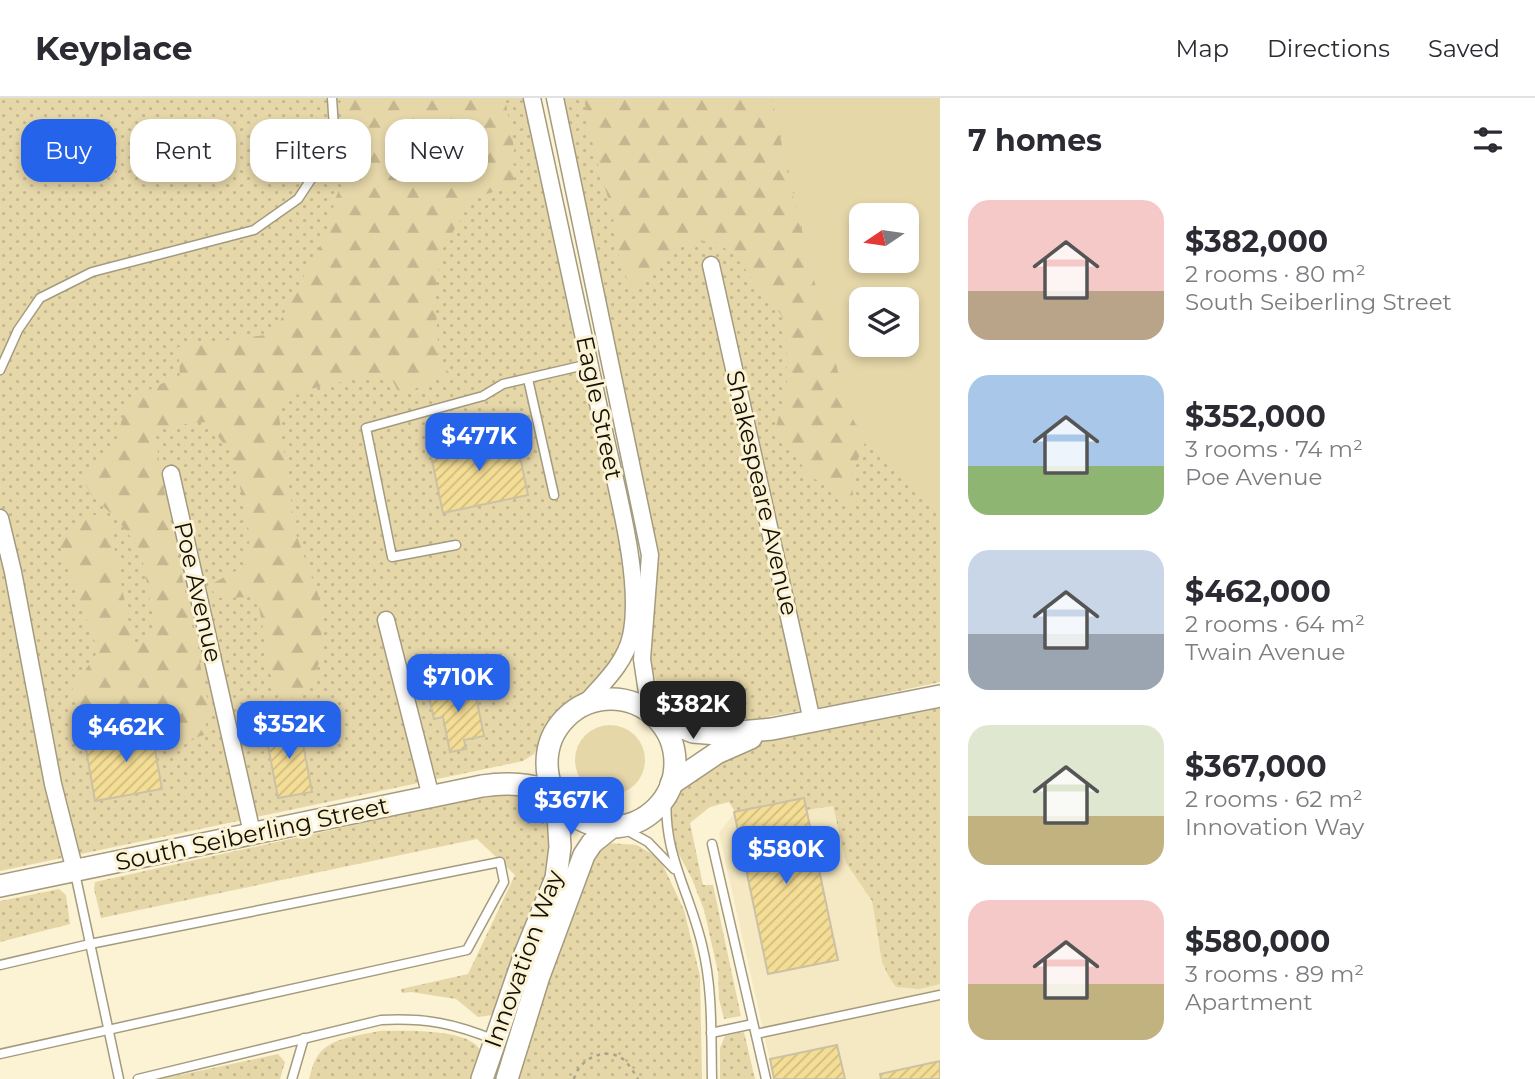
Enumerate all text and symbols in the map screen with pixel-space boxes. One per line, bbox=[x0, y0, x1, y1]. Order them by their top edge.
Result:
text: Keyplace bbox=[35, 28, 193, 68]
text: Map bbox=[1176, 34, 1229, 63]
text: Directions bbox=[1267, 34, 1390, 63]
text: Saved bbox=[1428, 34, 1500, 63]
chip: Buy bbox=[21, 119, 116, 182]
chip: Rent bbox=[130, 119, 236, 182]
chip: Filters bbox=[250, 119, 371, 182]
chip: New bbox=[385, 119, 488, 182]
icon: filters bbox=[1469, 121, 1507, 159]
text: 7 homes bbox=[968, 122, 1102, 159]
north arrow bbox=[849, 203, 919, 273]
map controls bbox=[849, 203, 919, 357]
text: $382,000 bbox=[1185, 223, 1328, 260]
icon: home bbox=[1024, 228, 1108, 312]
text: 2 rooms · 80 m² bbox=[1185, 260, 1366, 288]
button: layers bbox=[849, 287, 919, 357]
text: South Seiberling Street bbox=[1185, 288, 1452, 316]
street label: Eagle Street bbox=[570, 333, 629, 483]
street label: Shakespeare Avenue bbox=[720, 368, 805, 618]
text: $352,000 bbox=[1185, 398, 1326, 435]
icon: home bbox=[1024, 403, 1108, 487]
pin: $477K bbox=[430, 414, 528, 473]
text: $477K bbox=[441, 422, 517, 450]
text: 3 rooms · 74 m² bbox=[1185, 435, 1363, 463]
text: Poe Avenue bbox=[1185, 463, 1322, 491]
street label: Poe Avenue bbox=[168, 519, 229, 665]
text: $462,000 bbox=[1185, 573, 1331, 610]
icon: home bbox=[1024, 578, 1108, 662]
text: 2 rooms · 64 m² bbox=[1185, 610, 1365, 638]
text: Twain Avenue bbox=[1185, 638, 1345, 666]
pin: $710K bbox=[409, 654, 507, 714]
text: $710K bbox=[423, 663, 493, 691]
pin: $382K bbox=[644, 682, 742, 741]
text: $382K bbox=[656, 690, 730, 718]
pin: $352K bbox=[240, 702, 338, 761]
pin: $462K bbox=[77, 704, 175, 764]
text: $352K bbox=[253, 710, 325, 738]
text: $462K bbox=[88, 713, 164, 741]
text: $367,000 bbox=[1185, 748, 1327, 785]
icon: home bbox=[1024, 753, 1108, 837]
pin: $367K bbox=[522, 778, 620, 837]
text: 2 rooms · 62 m² bbox=[1185, 785, 1363, 813]
text: $367K bbox=[534, 786, 608, 814]
street label: South Seiberling Street bbox=[113, 790, 391, 877]
text: Innovation Way bbox=[1185, 813, 1364, 841]
pin: $580K bbox=[737, 826, 835, 886]
text: $580K bbox=[748, 835, 824, 863]
street label: Innovation Way bbox=[478, 866, 569, 1052]
text: $580,000 bbox=[1185, 923, 1330, 960]
icon: home bbox=[1024, 928, 1108, 1012]
text: 3 rooms · 89 m² bbox=[1185, 960, 1364, 988]
text: Apartment bbox=[1185, 988, 1313, 1016]

